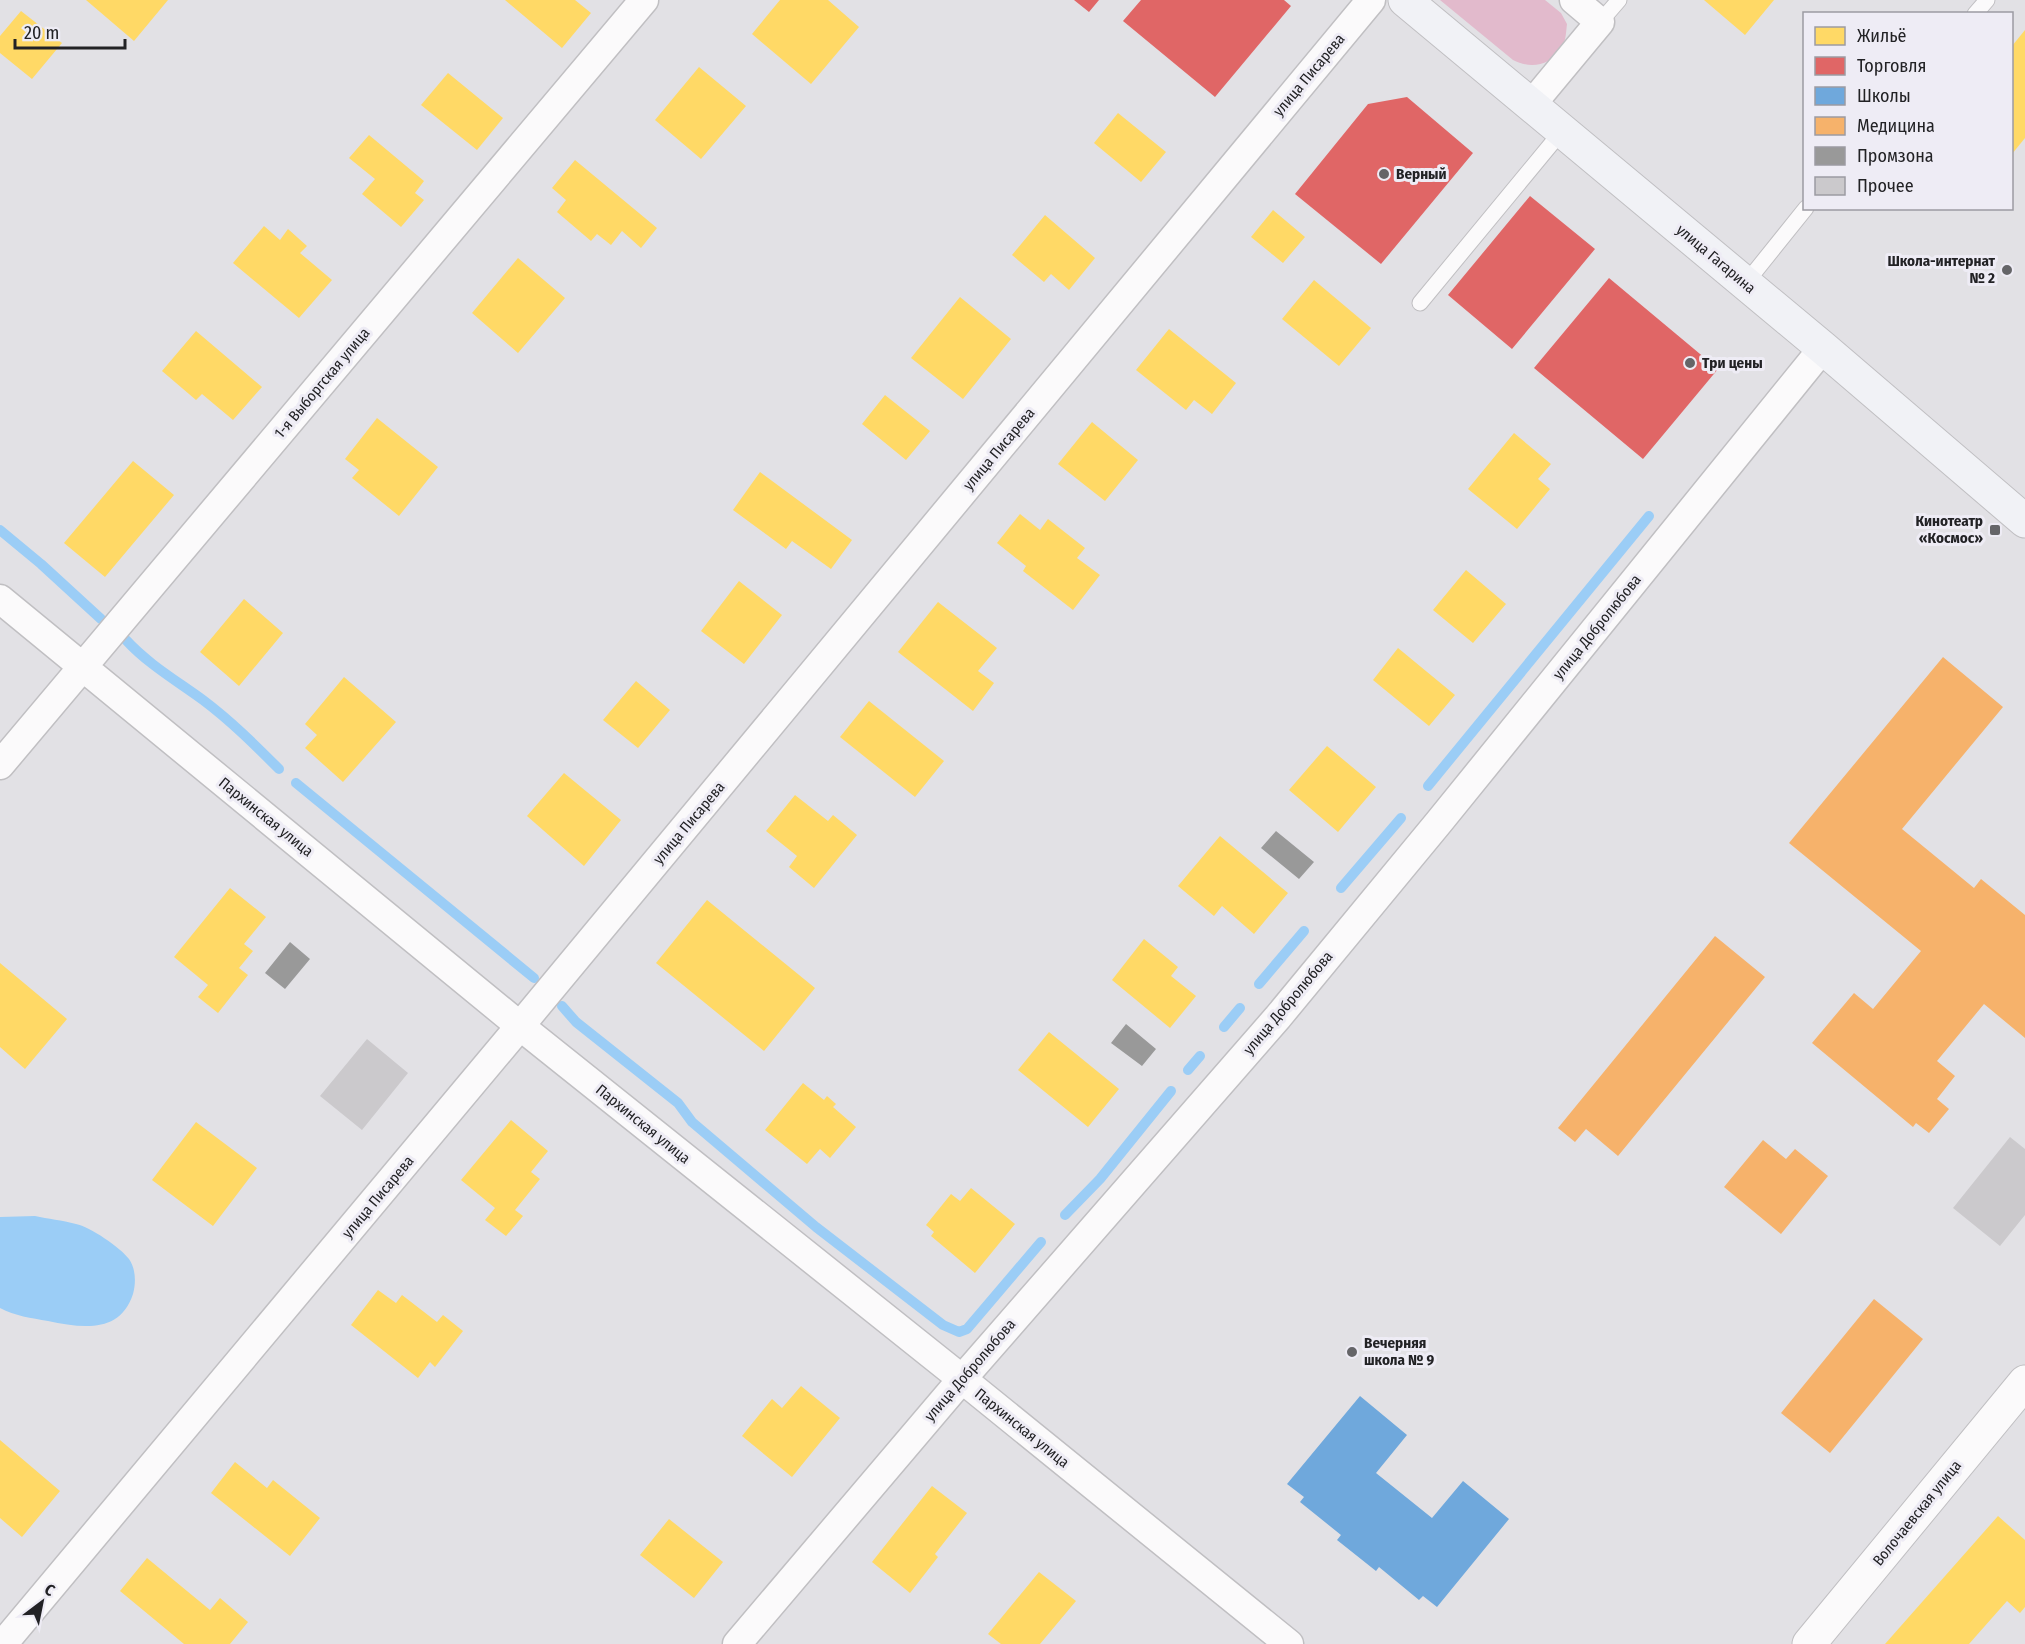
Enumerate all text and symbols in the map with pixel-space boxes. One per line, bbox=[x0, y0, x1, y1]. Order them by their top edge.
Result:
scale bar bbox=[15, 12, 124, 50]
legend bbox=[1803, 12, 2013, 210]
text: 20 m bbox=[24, 22, 59, 44]
text: Жильё bbox=[1857, 25, 1907, 47]
street label: улица Писарева bbox=[1269, 30, 1349, 120]
text: Торговля bbox=[1857, 55, 1926, 77]
text: Школы bbox=[1857, 85, 1911, 107]
text: Медицина bbox=[1857, 115, 1935, 137]
text: Промзона bbox=[1857, 145, 1934, 167]
place label: Верный bbox=[1396, 165, 1447, 183]
marker: Верный bbox=[1377, 167, 1391, 181]
text: Прочее bbox=[1857, 175, 1914, 197]
street label: улица Гагарина bbox=[1673, 221, 1759, 297]
place label: Школа-интернат № 2 bbox=[1887, 252, 1996, 287]
marker: Школа-интернат № 2 bbox=[2000, 263, 2014, 277]
street label: 1-я Выборгская улица bbox=[271, 324, 373, 442]
place label: Три цены bbox=[1702, 354, 1763, 372]
marker: Три цены bbox=[1683, 356, 1697, 370]
street label: улица Писарева bbox=[959, 404, 1039, 494]
place label: Кинотеатр «Космос» bbox=[1915, 512, 1983, 547]
marker: Кинотеатр «Космос» bbox=[1988, 523, 2002, 537]
street label: улица Добролюбова bbox=[1549, 571, 1645, 683]
street label: Пархинская улица bbox=[215, 774, 317, 860]
street label: улица Писарева bbox=[649, 778, 729, 868]
street label: улица Добролюбова bbox=[1239, 948, 1337, 1058]
street label: Пархинская улица bbox=[592, 1081, 694, 1167]
street label: улица Писарева bbox=[338, 1152, 418, 1242]
street label: улица Добролюбова bbox=[921, 1315, 1019, 1425]
place label: Вечерняя школа № 9 bbox=[1364, 1334, 1435, 1369]
marker: Вечерняя школа № 9 bbox=[1345, 1345, 1359, 1359]
street label: Пархинская улица bbox=[971, 1385, 1073, 1471]
street label: Волочаевская улица bbox=[1869, 1457, 1965, 1569]
north arrow bbox=[12, 1572, 72, 1632]
text: С bbox=[41, 1579, 59, 1600]

